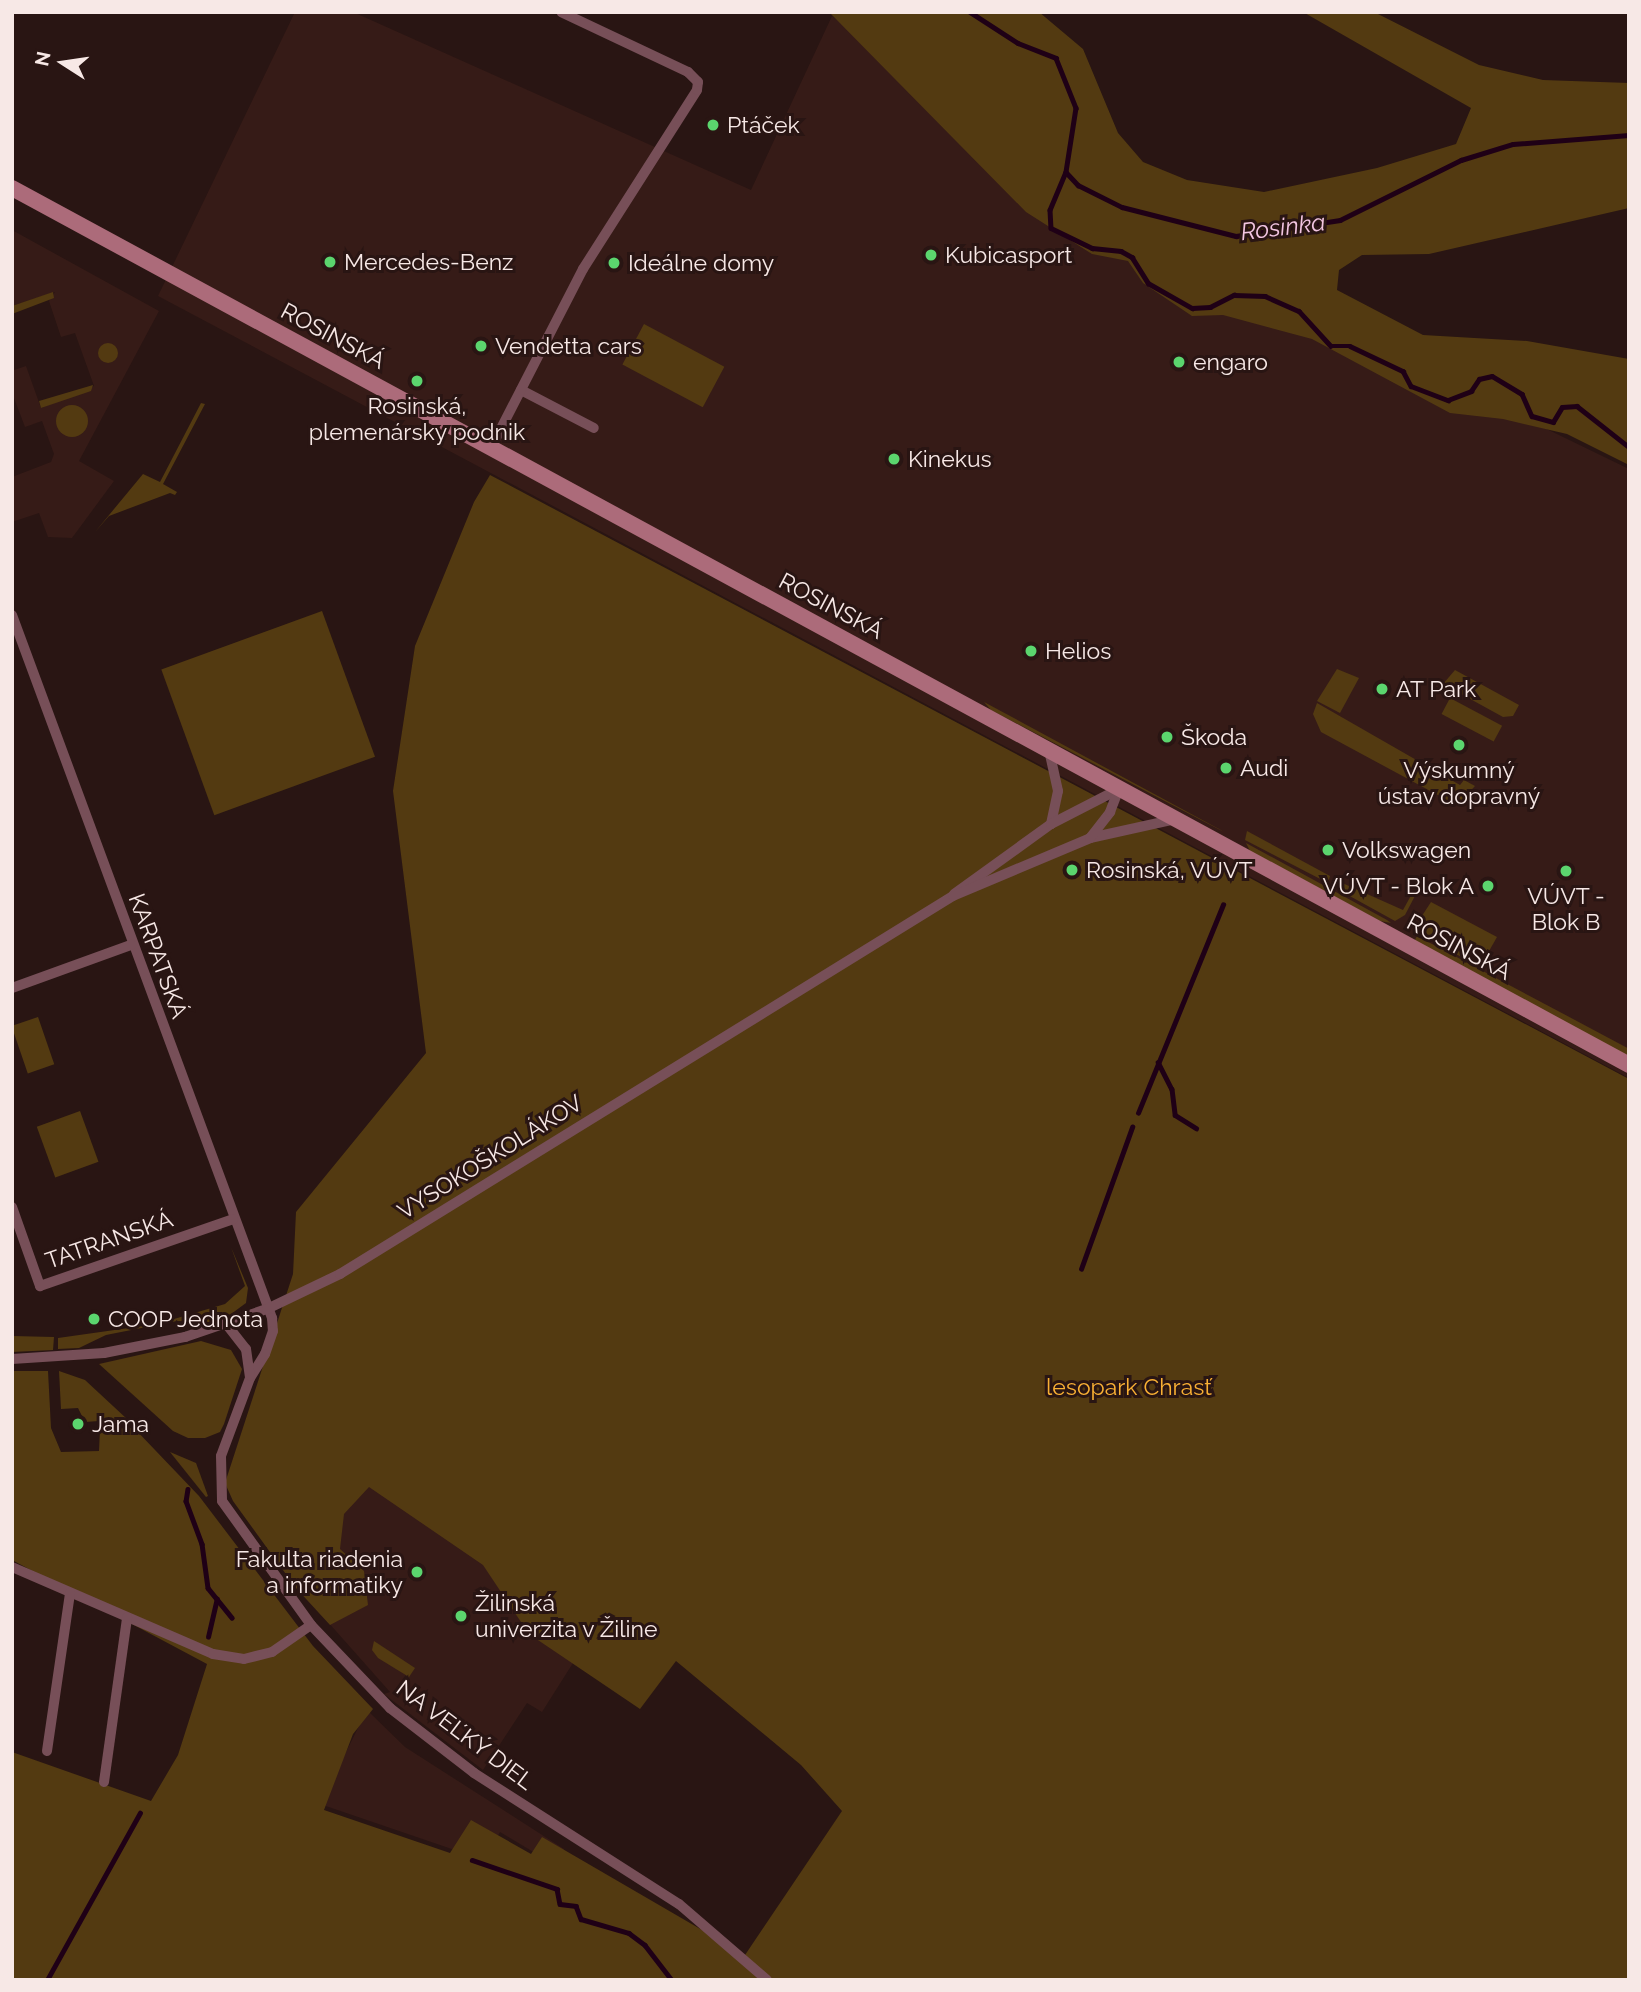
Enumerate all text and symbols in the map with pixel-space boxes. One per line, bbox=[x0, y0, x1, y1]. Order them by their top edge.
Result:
north arrow bbox=[28, 28, 98, 98]
text: N bbox=[30, 49, 55, 68]
place label: Ptáček bbox=[727, 111, 800, 139]
marker: Ptáček bbox=[705, 117, 721, 133]
water label: Rosinka bbox=[1239, 208, 1327, 246]
place label: Kubicasport bbox=[945, 241, 1072, 269]
marker: Kubicasport bbox=[923, 247, 939, 263]
place label: Mercedes-Benz bbox=[344, 248, 513, 276]
place label: Ideálne domy bbox=[628, 249, 774, 277]
marker: Mercedes-Benz bbox=[322, 254, 338, 270]
marker: Ideálne domy bbox=[606, 255, 622, 271]
street label: ROSINSKÁ bbox=[276, 297, 390, 375]
place label: Vendetta cars bbox=[495, 332, 642, 360]
marker: Vendetta cars bbox=[473, 338, 489, 354]
place label: engaro bbox=[1193, 348, 1268, 376]
marker: engaro bbox=[1171, 354, 1187, 370]
marker: Rosinská, plemenársky podnik bbox=[409, 373, 425, 389]
place label: Rosinská, plemenársky podnik bbox=[308, 392, 526, 446]
place label: Kinekus bbox=[908, 445, 992, 473]
marker: Kinekus bbox=[886, 451, 902, 467]
street label: ROSINSKÁ bbox=[774, 567, 888, 645]
place label: Helios bbox=[1045, 637, 1111, 665]
marker: Helios bbox=[1023, 643, 1039, 659]
place label: AT Park bbox=[1396, 675, 1477, 703]
marker: AT Park bbox=[1374, 681, 1390, 697]
place label: Škoda bbox=[1181, 723, 1247, 751]
marker: Škoda bbox=[1159, 729, 1175, 745]
marker: Výskumný ústav dopravný bbox=[1451, 737, 1467, 753]
place label: Audi bbox=[1240, 754, 1288, 782]
place label: Výskumný ústav dopravný bbox=[1377, 756, 1541, 810]
marker: Audi bbox=[1218, 760, 1234, 776]
place label: Volkswagen bbox=[1342, 836, 1471, 864]
marker: Volkswagen bbox=[1320, 842, 1336, 858]
place label: Rosinská, VÚVT bbox=[1086, 856, 1253, 884]
marker: Rosinská, VÚVT bbox=[1064, 862, 1080, 878]
marker: VÚVT - Blok B bbox=[1558, 863, 1574, 879]
place label: VÚVT - Blok A bbox=[1321, 872, 1474, 900]
marker: VÚVT - Blok A bbox=[1480, 878, 1496, 894]
place label: VÚVT - Blok B bbox=[1527, 882, 1605, 936]
street label: KARPATSKÁ bbox=[123, 890, 193, 1022]
street label: ROSINSKÁ bbox=[1402, 908, 1516, 986]
street label: VYSOKOŠKOLÁKOV bbox=[393, 1089, 587, 1225]
street label: TATRANSKÁ bbox=[42, 1205, 176, 1275]
place label: COOP Jednota bbox=[108, 1305, 264, 1333]
marker: COOP Jednota bbox=[86, 1311, 102, 1327]
park label: lesopark Chrasť bbox=[1046, 1373, 1212, 1401]
place label: Jama bbox=[92, 1410, 149, 1438]
marker: Jama bbox=[70, 1416, 86, 1432]
place label: Fakulta riadenia a informatiky bbox=[236, 1545, 403, 1599]
marker: Fakulta riadenia a informatiky bbox=[409, 1564, 425, 1580]
place label: Žilinská univerzita v Žiline bbox=[475, 1589, 659, 1643]
marker: Žilinská univerzita v Žiline bbox=[453, 1608, 469, 1624]
street label: NA VEĽKÝ DIEL bbox=[390, 1674, 540, 1796]

